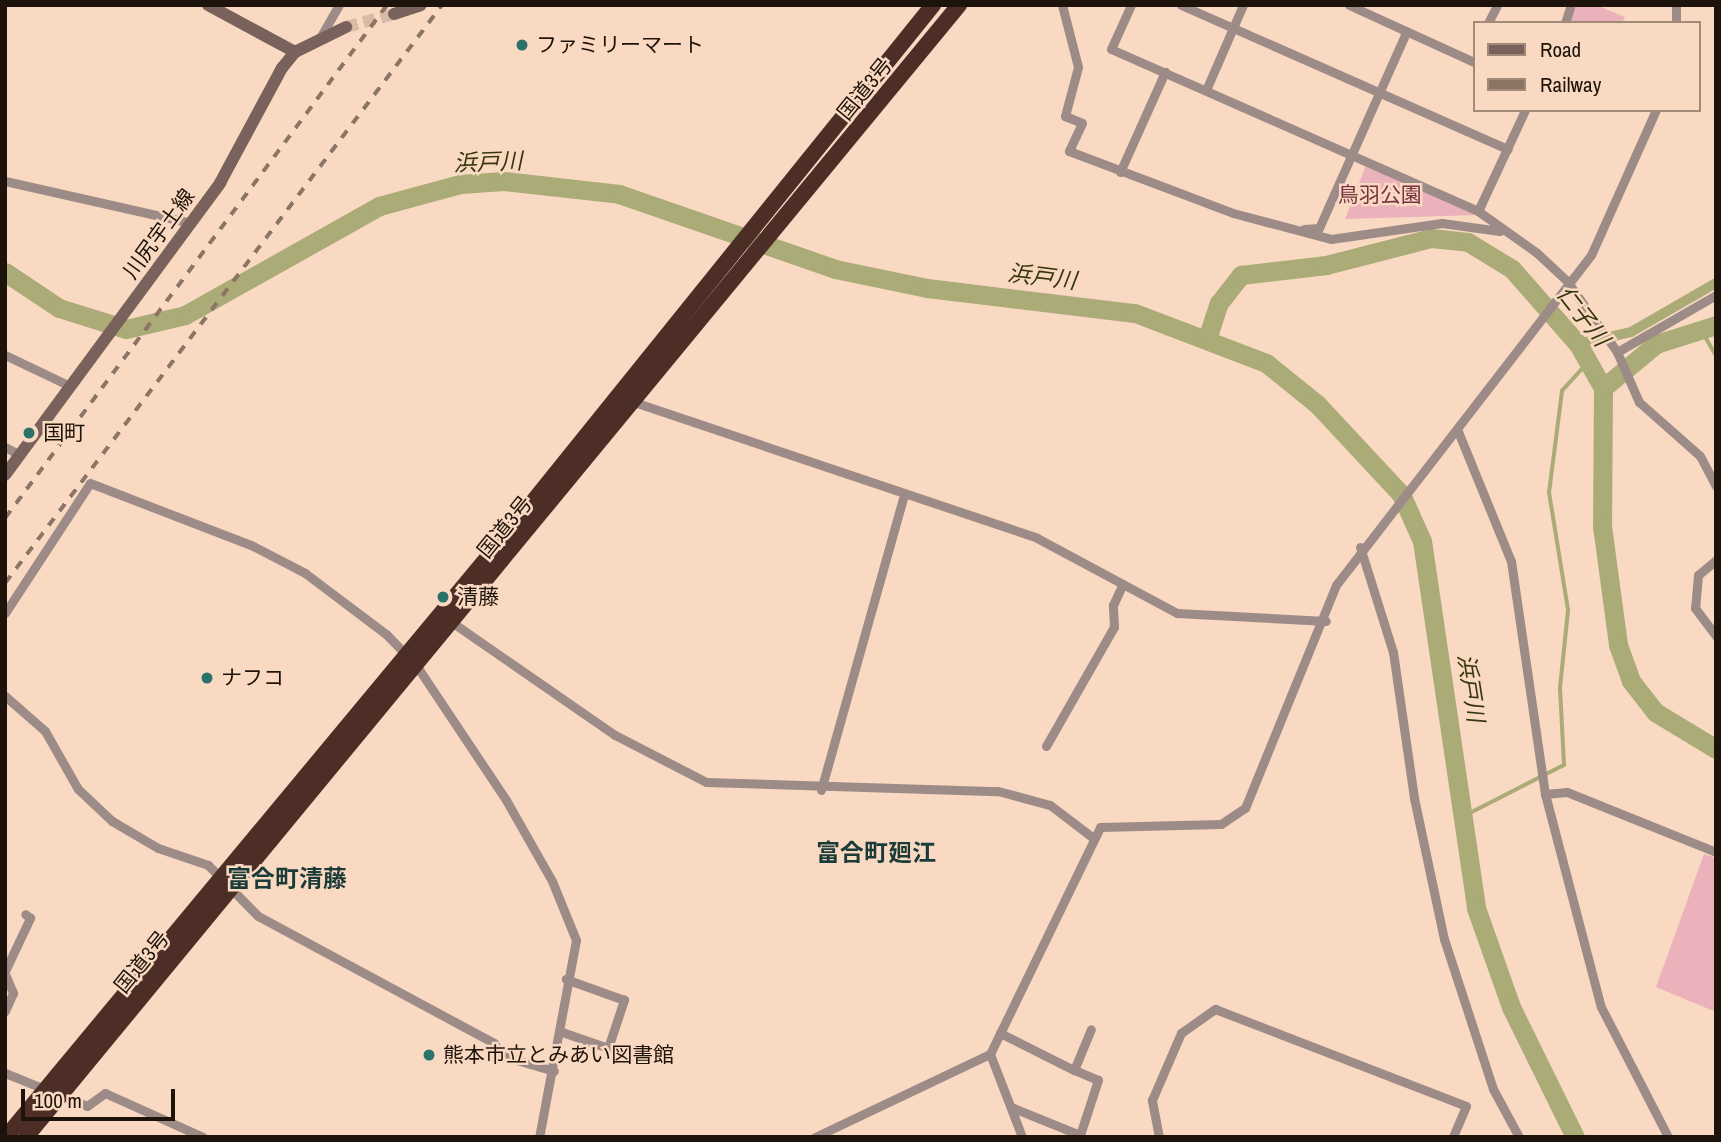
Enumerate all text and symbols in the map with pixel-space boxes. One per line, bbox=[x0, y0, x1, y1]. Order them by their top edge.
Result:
legend bbox=[1472, 21, 1700, 112]
place label: ファミリーマート bbox=[536, 32, 704, 58]
text: Road bbox=[1540, 35, 1581, 64]
marker: ファミリーマート bbox=[514, 37, 530, 53]
street label: 国道3号 bbox=[832, 53, 898, 125]
text: Railway bbox=[1540, 70, 1601, 99]
water label: 浜戸川 bbox=[453, 147, 523, 177]
park label: 鳥羽公園 bbox=[1338, 182, 1422, 208]
street label: 川尻宇土線 bbox=[118, 184, 200, 284]
water label: 浜戸川 bbox=[1006, 259, 1078, 295]
water label: 仁子川 bbox=[1551, 280, 1615, 352]
place label: 国町 bbox=[43, 420, 85, 446]
marker: 国町 bbox=[21, 425, 37, 441]
street label: 国道3号 bbox=[472, 491, 538, 563]
place label: 清藤 bbox=[457, 584, 499, 610]
marker: 清藤 bbox=[435, 589, 451, 605]
water label: 浜戸川 bbox=[1452, 652, 1490, 724]
place label: ナフコ bbox=[221, 665, 284, 691]
marker: ナフコ bbox=[199, 670, 215, 686]
district label: 富合町廻江 bbox=[816, 839, 936, 867]
district label: 富合町清藤 bbox=[227, 865, 347, 893]
street label: 国道3号 bbox=[109, 926, 175, 998]
place label: 熊本市立とみあい図書館 bbox=[443, 1042, 674, 1068]
marker: 熊本市立とみあい図書館 bbox=[421, 1047, 437, 1063]
scale bar bbox=[24, 1076, 178, 1120]
text: 100 m bbox=[34, 1086, 82, 1115]

